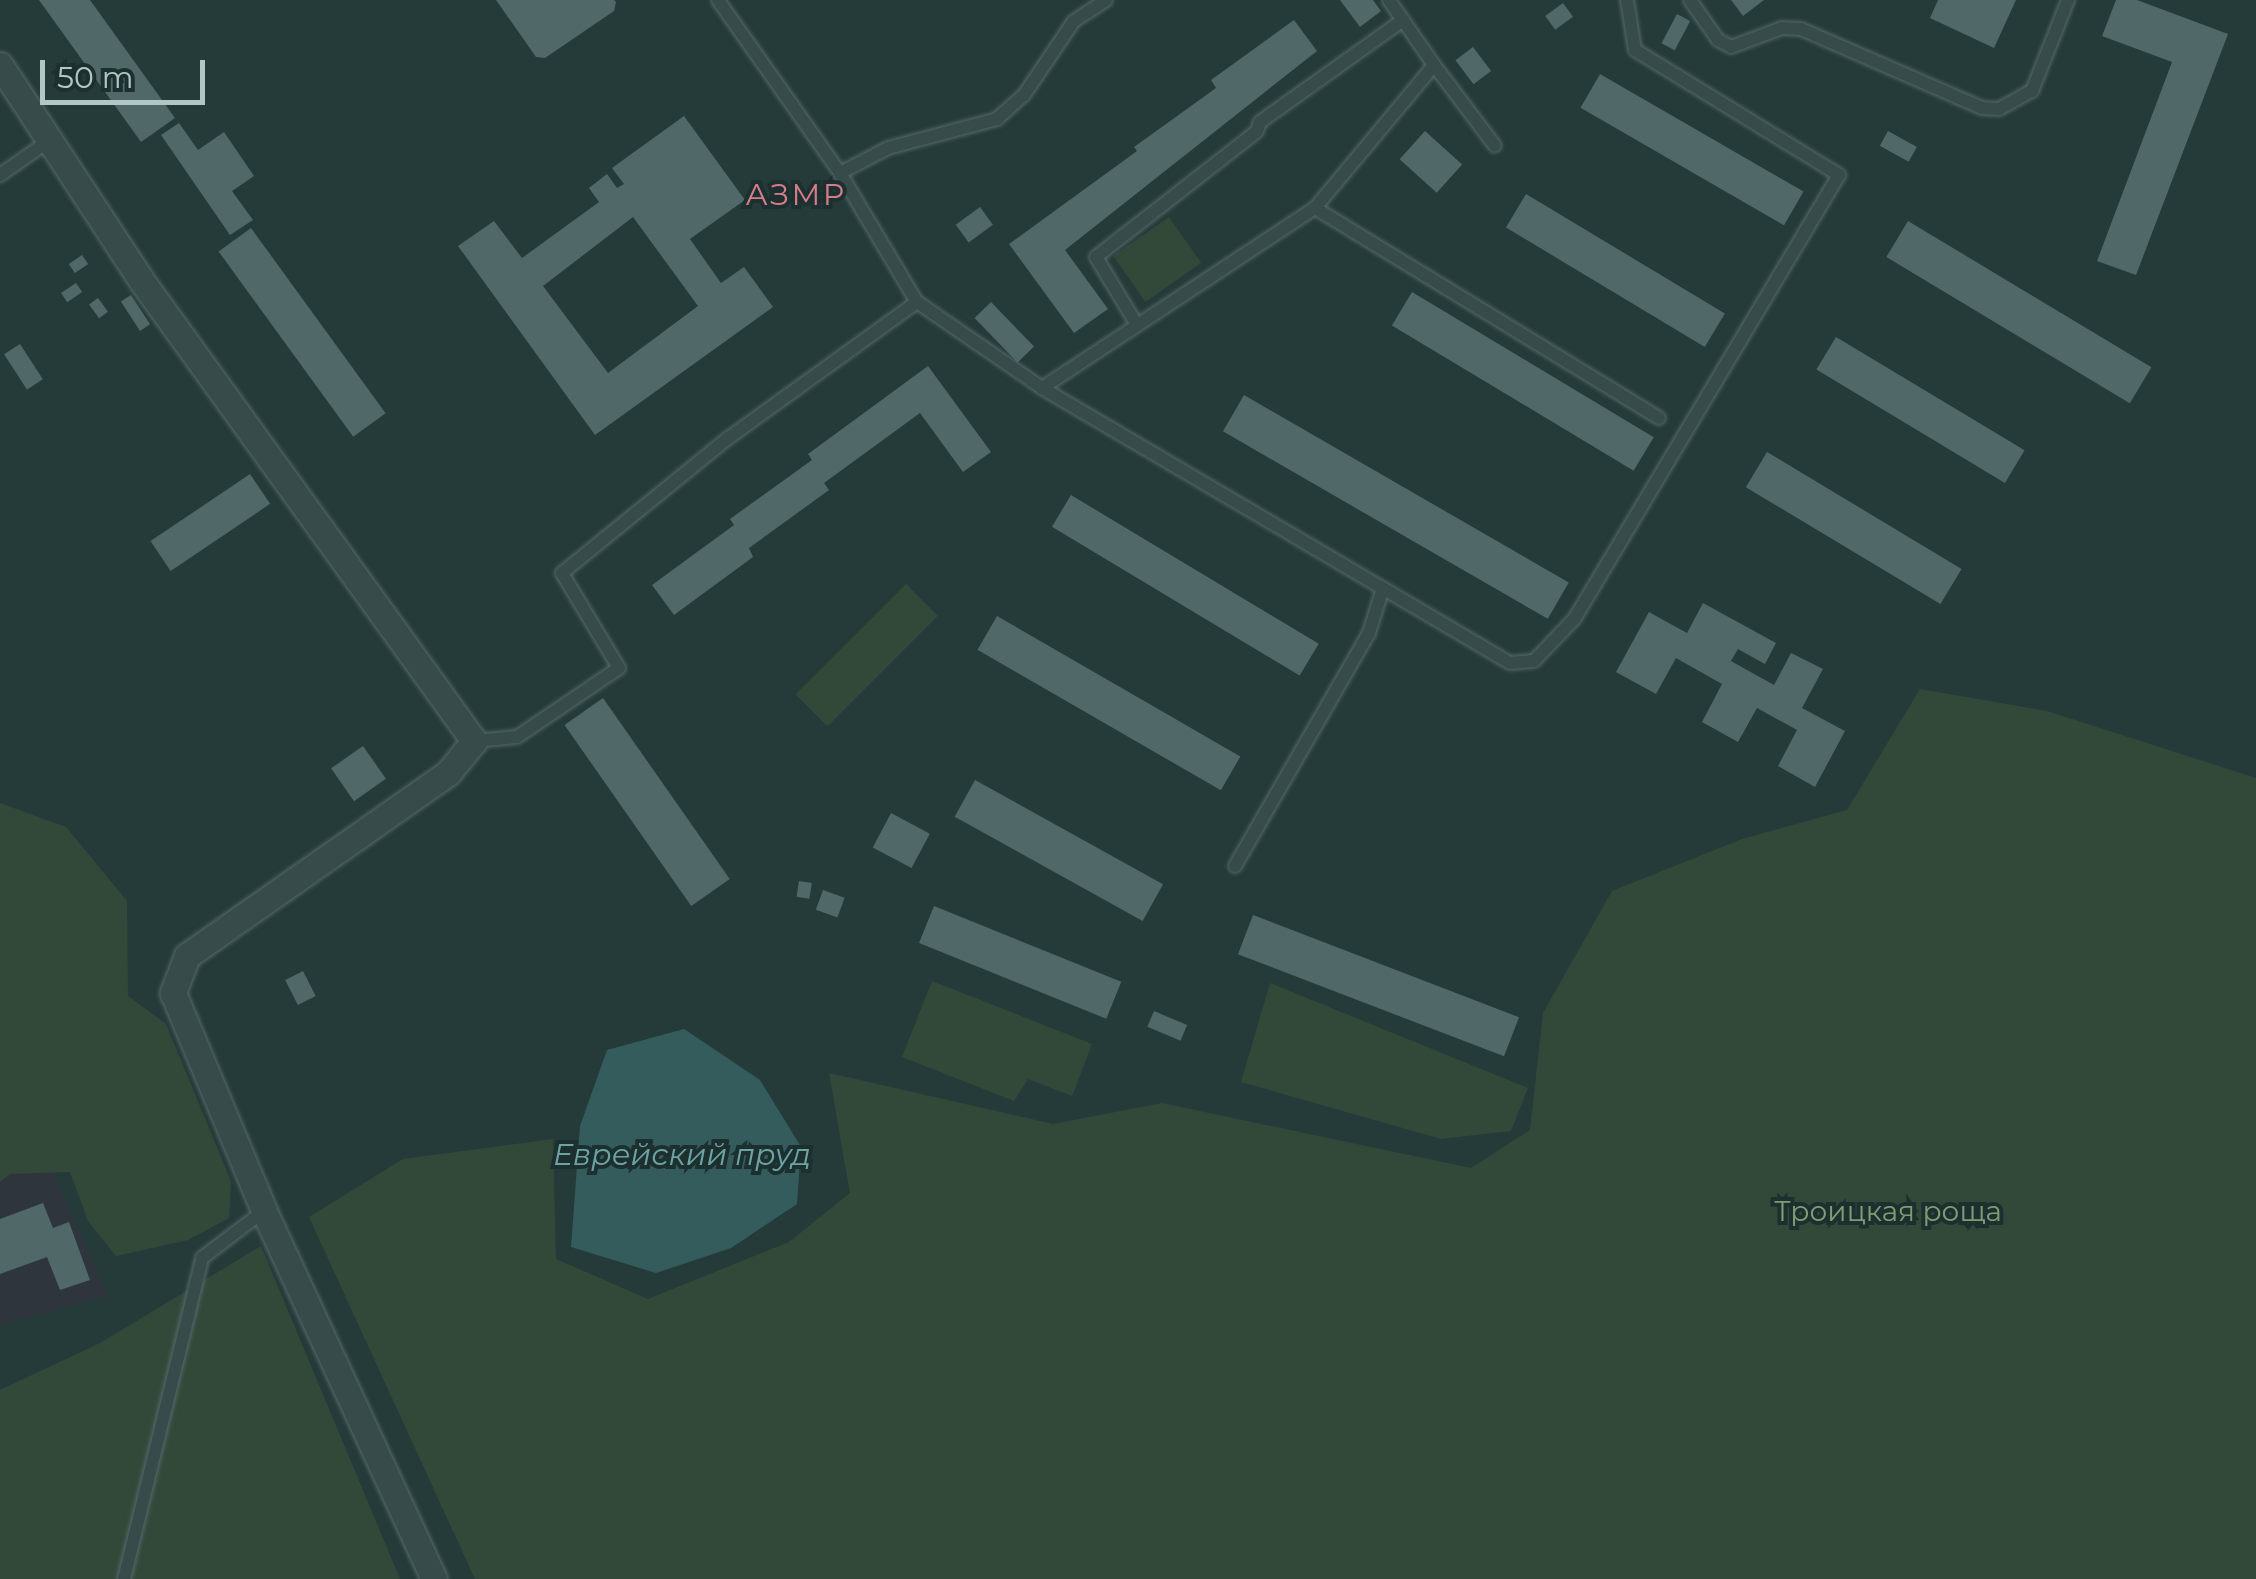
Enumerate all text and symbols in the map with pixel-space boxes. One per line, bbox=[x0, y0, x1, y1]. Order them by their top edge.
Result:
scale bar bbox=[45, 40, 210, 102]
text: 50 m bbox=[57, 59, 134, 96]
district label: АЗМР bbox=[745, 177, 847, 213]
water label: Еврейский пруд bbox=[553, 1137, 811, 1173]
park label: Троицкая роща bbox=[1774, 1194, 2002, 1228]

